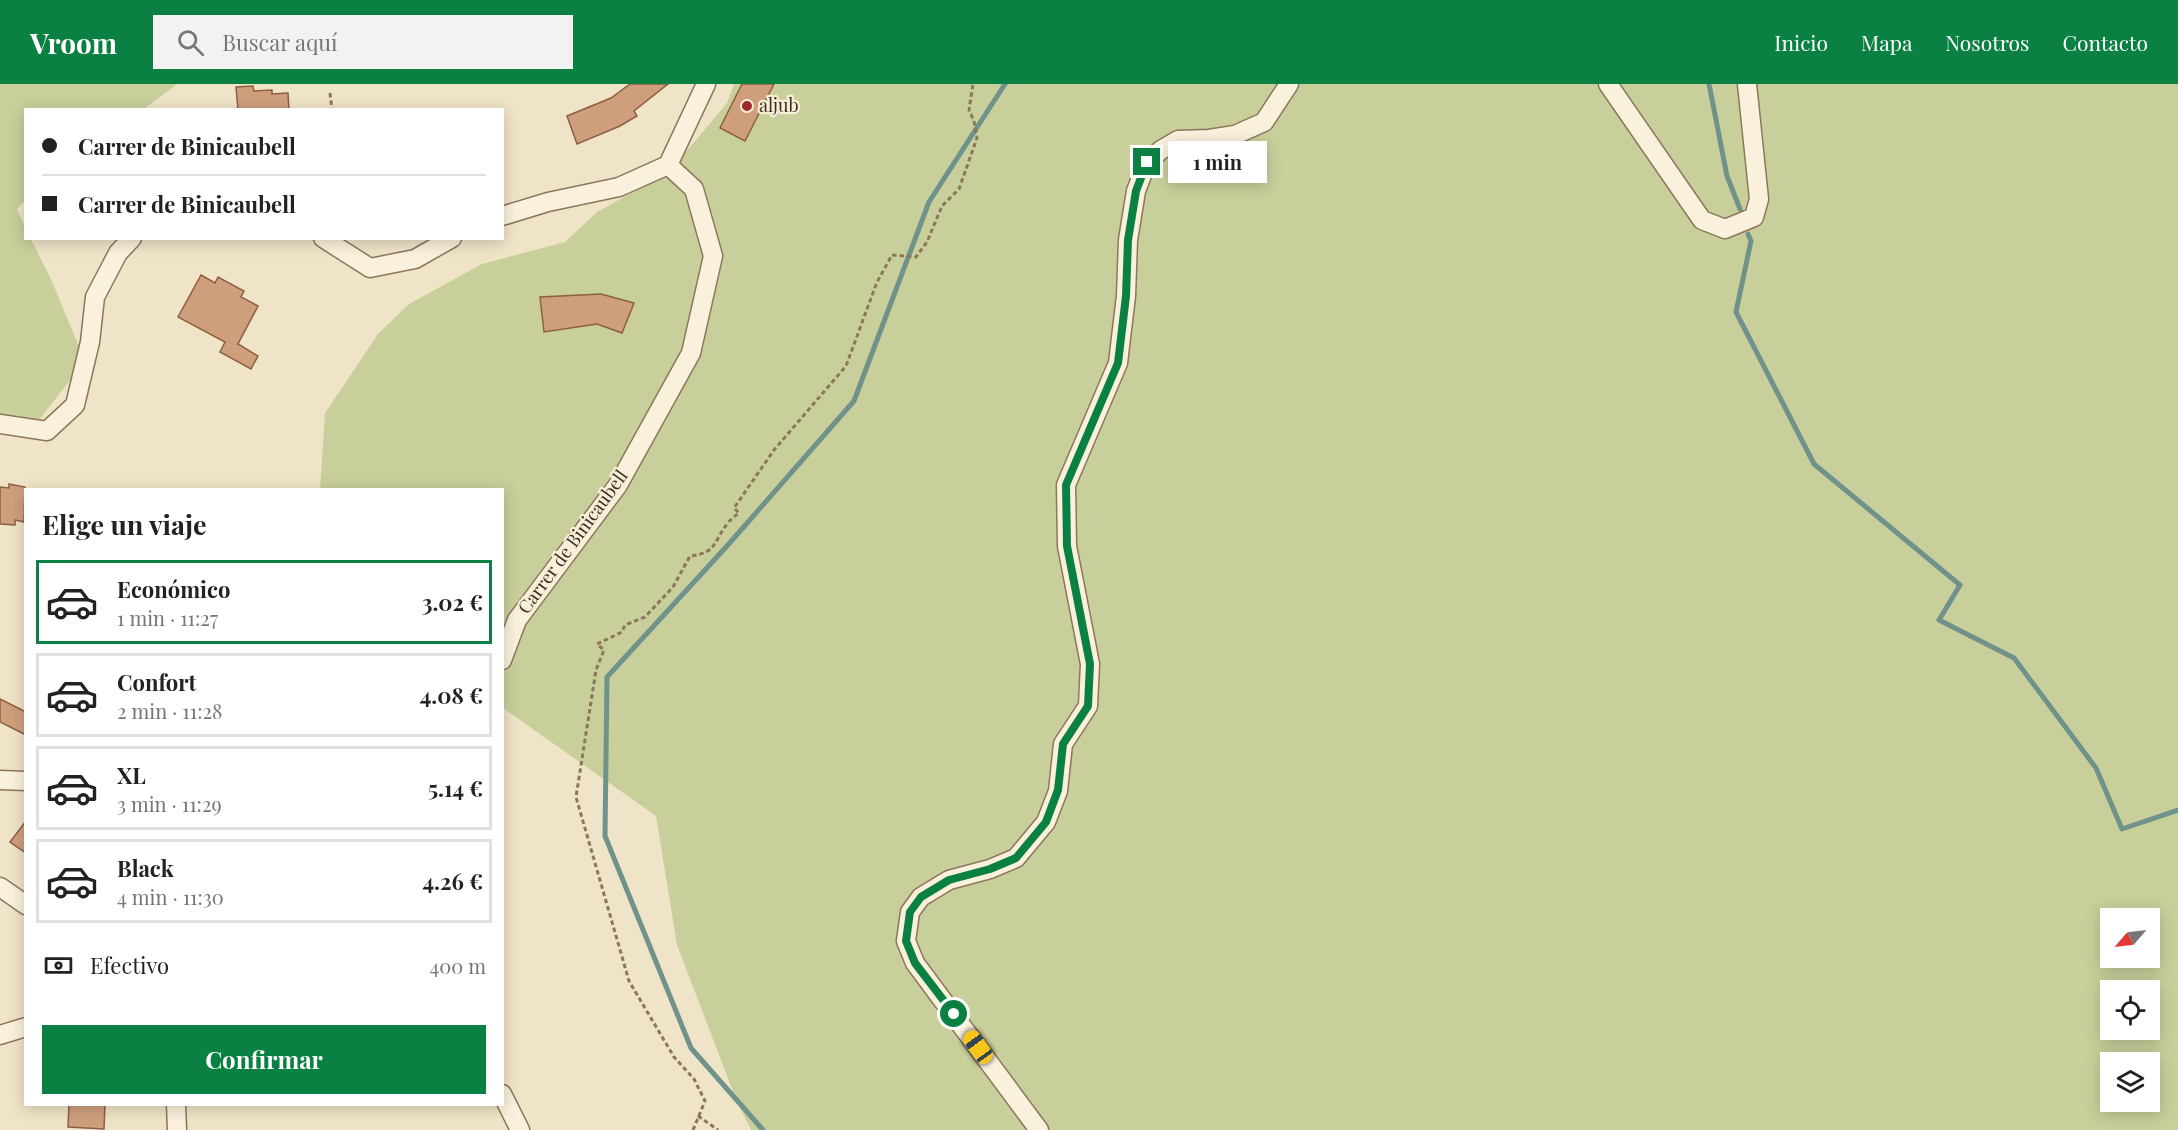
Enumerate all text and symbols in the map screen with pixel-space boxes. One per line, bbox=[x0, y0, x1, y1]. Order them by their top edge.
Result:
search box bbox=[153, 15, 573, 69]
text: Vroom bbox=[30, 24, 117, 61]
icon: search bbox=[174, 26, 207, 59]
text: Buscar aquí bbox=[222, 27, 338, 57]
text: Inicio bbox=[1774, 28, 1828, 56]
text: Mapa bbox=[1861, 28, 1912, 56]
text: Nosotros bbox=[1945, 28, 2029, 56]
text: Contacto bbox=[2062, 28, 2148, 56]
place label: aljub bbox=[759, 93, 799, 117]
marker: aljub bbox=[740, 99, 754, 113]
text: Carrer de Binicaubell bbox=[78, 131, 296, 161]
callout: 1 min bbox=[1168, 141, 1267, 183]
route end bbox=[1133, 148, 1160, 175]
text: 1 min bbox=[1193, 148, 1242, 175]
text: Carrer de Binicaubell bbox=[78, 189, 296, 219]
street label: Carrer de Binicaubell bbox=[512, 465, 633, 618]
text: Elige un viaje bbox=[42, 506, 207, 542]
text: Económico bbox=[117, 574, 230, 604]
icon: car bbox=[45, 575, 99, 629]
text: 3.02 € bbox=[422, 587, 483, 617]
text: 1 min · 11:27 bbox=[117, 604, 218, 631]
text: Confort bbox=[117, 667, 196, 697]
icon: car bbox=[45, 668, 99, 722]
text: 4.08 € bbox=[420, 680, 483, 710]
text: 2 min · 11:28 bbox=[117, 697, 222, 724]
text: XL bbox=[117, 760, 146, 790]
icon: car bbox=[45, 761, 99, 815]
text: 5.14 € bbox=[428, 773, 483, 803]
text: 3 min · 11:29 bbox=[117, 790, 222, 817]
text: Black bbox=[117, 853, 174, 883]
icon: car bbox=[45, 854, 99, 908]
text: 4.26 € bbox=[422, 866, 483, 896]
text: 4 min · 11:30 bbox=[117, 883, 224, 910]
north arrow bbox=[2100, 908, 2160, 968]
map controls bbox=[2100, 908, 2160, 1112]
icon: cash bbox=[42, 949, 75, 982]
text: Efectivo bbox=[90, 950, 169, 980]
text: 400 m bbox=[429, 952, 486, 979]
button: locate bbox=[2100, 980, 2160, 1040]
route start bbox=[940, 1000, 967, 1027]
button: Confirmar bbox=[42, 1025, 486, 1094]
car bbox=[960, 1027, 996, 1067]
button: layers bbox=[2100, 1052, 2160, 1112]

